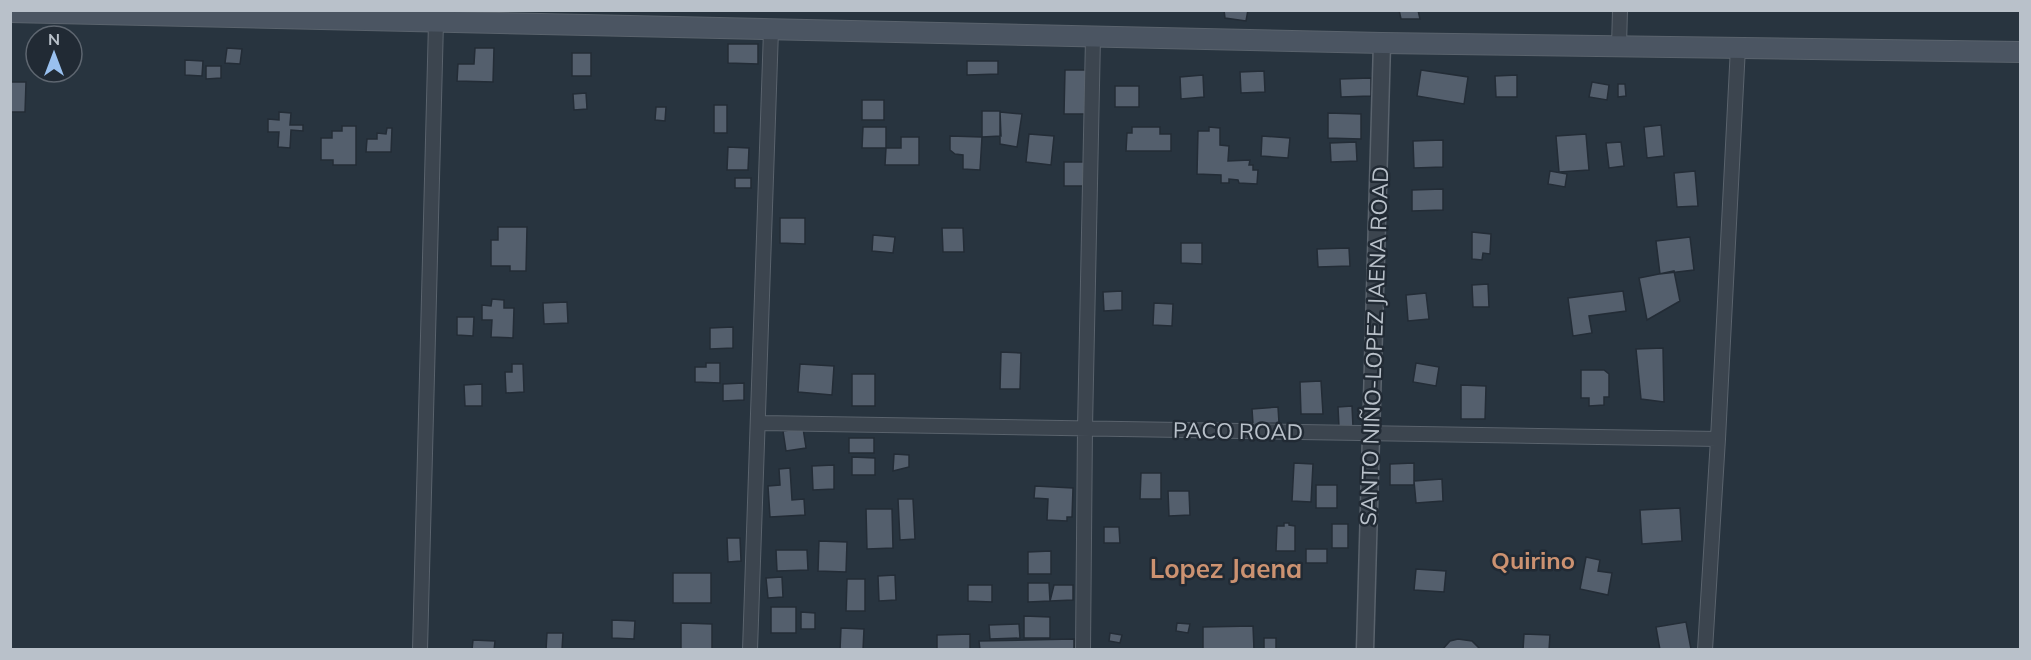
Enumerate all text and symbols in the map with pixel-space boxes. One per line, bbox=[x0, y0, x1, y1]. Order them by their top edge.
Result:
north arrow bbox=[24, 24, 84, 84]
text: N bbox=[48, 29, 60, 49]
street label: SANTO NIÑO-LOPEZ JAENA ROAD bbox=[1354, 166, 1394, 526]
street label: PACO ROAD bbox=[1173, 416, 1303, 446]
district label: Quirino bbox=[1491, 545, 1575, 575]
district label: Lopez Jaena bbox=[1150, 552, 1302, 585]

